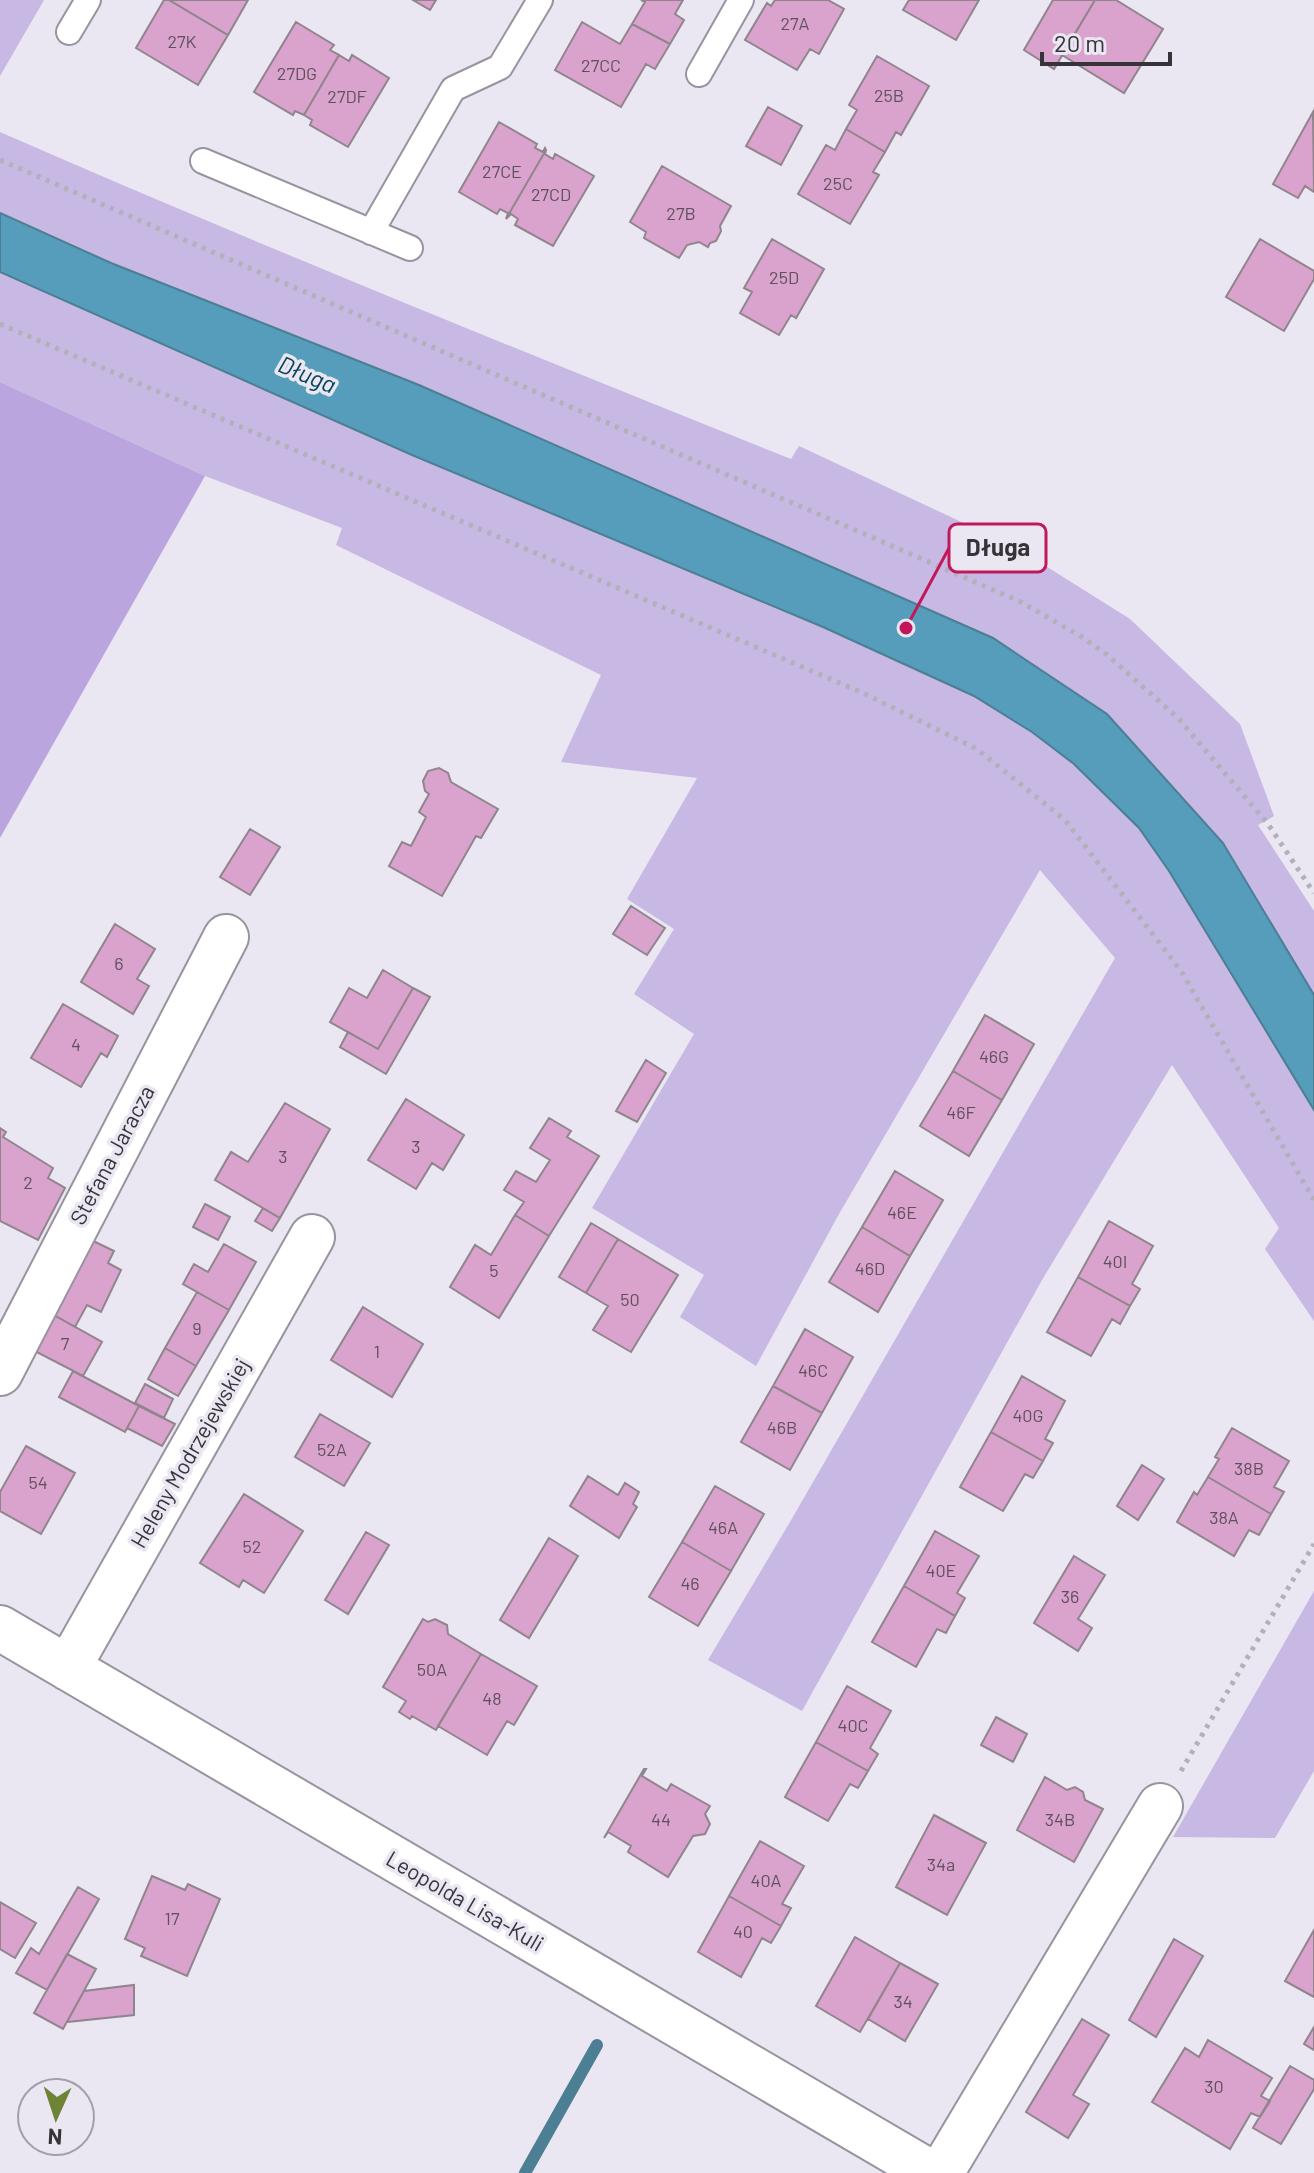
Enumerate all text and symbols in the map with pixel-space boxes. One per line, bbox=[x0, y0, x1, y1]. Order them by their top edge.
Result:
house number: 27A bbox=[780, 12, 810, 34]
scale bar bbox=[1042, 16, 1170, 66]
text: 20 m bbox=[1054, 28, 1105, 57]
house number: 27K bbox=[167, 30, 197, 52]
house number: 27CC bbox=[581, 54, 621, 76]
house number: 27DG bbox=[277, 62, 317, 84]
house number: 25B bbox=[874, 84, 904, 106]
house number: 27DF bbox=[327, 85, 367, 107]
house number: 27CE bbox=[482, 160, 522, 182]
house number: 25C bbox=[823, 172, 853, 194]
house number: 27CD bbox=[531, 183, 571, 205]
house number: 27B bbox=[666, 202, 696, 224]
house number: 25D bbox=[769, 266, 799, 288]
water label: Długa bbox=[274, 349, 341, 399]
callout: Długa bbox=[949, 524, 1046, 572]
text: Długa bbox=[966, 532, 1030, 561]
house number: 6 bbox=[114, 952, 124, 974]
house number: 4 bbox=[71, 1033, 81, 1055]
house number: 46G bbox=[979, 1045, 1009, 1067]
street label: Stefana Jaracza bbox=[63, 1080, 159, 1229]
house number: 46F bbox=[946, 1101, 976, 1123]
house number: 3 bbox=[411, 1135, 421, 1157]
house number: 3 bbox=[278, 1145, 288, 1167]
house number: 2 bbox=[23, 1171, 33, 1193]
house number: 46E bbox=[887, 1201, 917, 1223]
house number: 40I bbox=[1103, 1250, 1127, 1272]
house number: 46D bbox=[855, 1257, 885, 1279]
house number: 5 bbox=[489, 1259, 499, 1281]
house number: 50 bbox=[620, 1288, 640, 1310]
house number: 9 bbox=[192, 1317, 202, 1339]
house number: 7 bbox=[61, 1332, 70, 1354]
house number: 1 bbox=[374, 1340, 380, 1362]
street label: Heleny Modrzejewskiej bbox=[124, 1353, 254, 1552]
house number: 46C bbox=[798, 1359, 828, 1381]
house number: 40G bbox=[1012, 1404, 1044, 1426]
house number: 46B bbox=[767, 1416, 797, 1438]
house number: 52A bbox=[317, 1438, 347, 1460]
house number: 38B bbox=[1234, 1457, 1264, 1479]
house number: 54 bbox=[28, 1471, 48, 1493]
house number: 38A bbox=[1209, 1506, 1239, 1528]
house number: 46A bbox=[708, 1516, 738, 1538]
house number: 52 bbox=[243, 1535, 261, 1557]
house number: 40E bbox=[926, 1559, 956, 1581]
house number: 46 bbox=[680, 1572, 700, 1594]
house number: 36 bbox=[1061, 1585, 1079, 1607]
house number: 50A bbox=[417, 1658, 447, 1680]
house number: 48 bbox=[482, 1687, 502, 1709]
house number: 40C bbox=[837, 1714, 869, 1736]
house number: 44 bbox=[651, 1808, 671, 1830]
house number: 34B bbox=[1045, 1808, 1075, 1830]
street label: Leopolda Lisa-Kuli bbox=[382, 1845, 549, 1956]
house number: 34a bbox=[927, 1853, 955, 1875]
house number: 40A bbox=[750, 1869, 782, 1891]
house number: 17 bbox=[165, 1907, 180, 1929]
house number: 40 bbox=[733, 1920, 753, 1942]
house number: 34 bbox=[893, 1990, 913, 2012]
house number: 30 bbox=[1204, 2075, 1224, 2097]
north arrow bbox=[16, 2077, 96, 2157]
text: N bbox=[47, 2125, 63, 2151]

